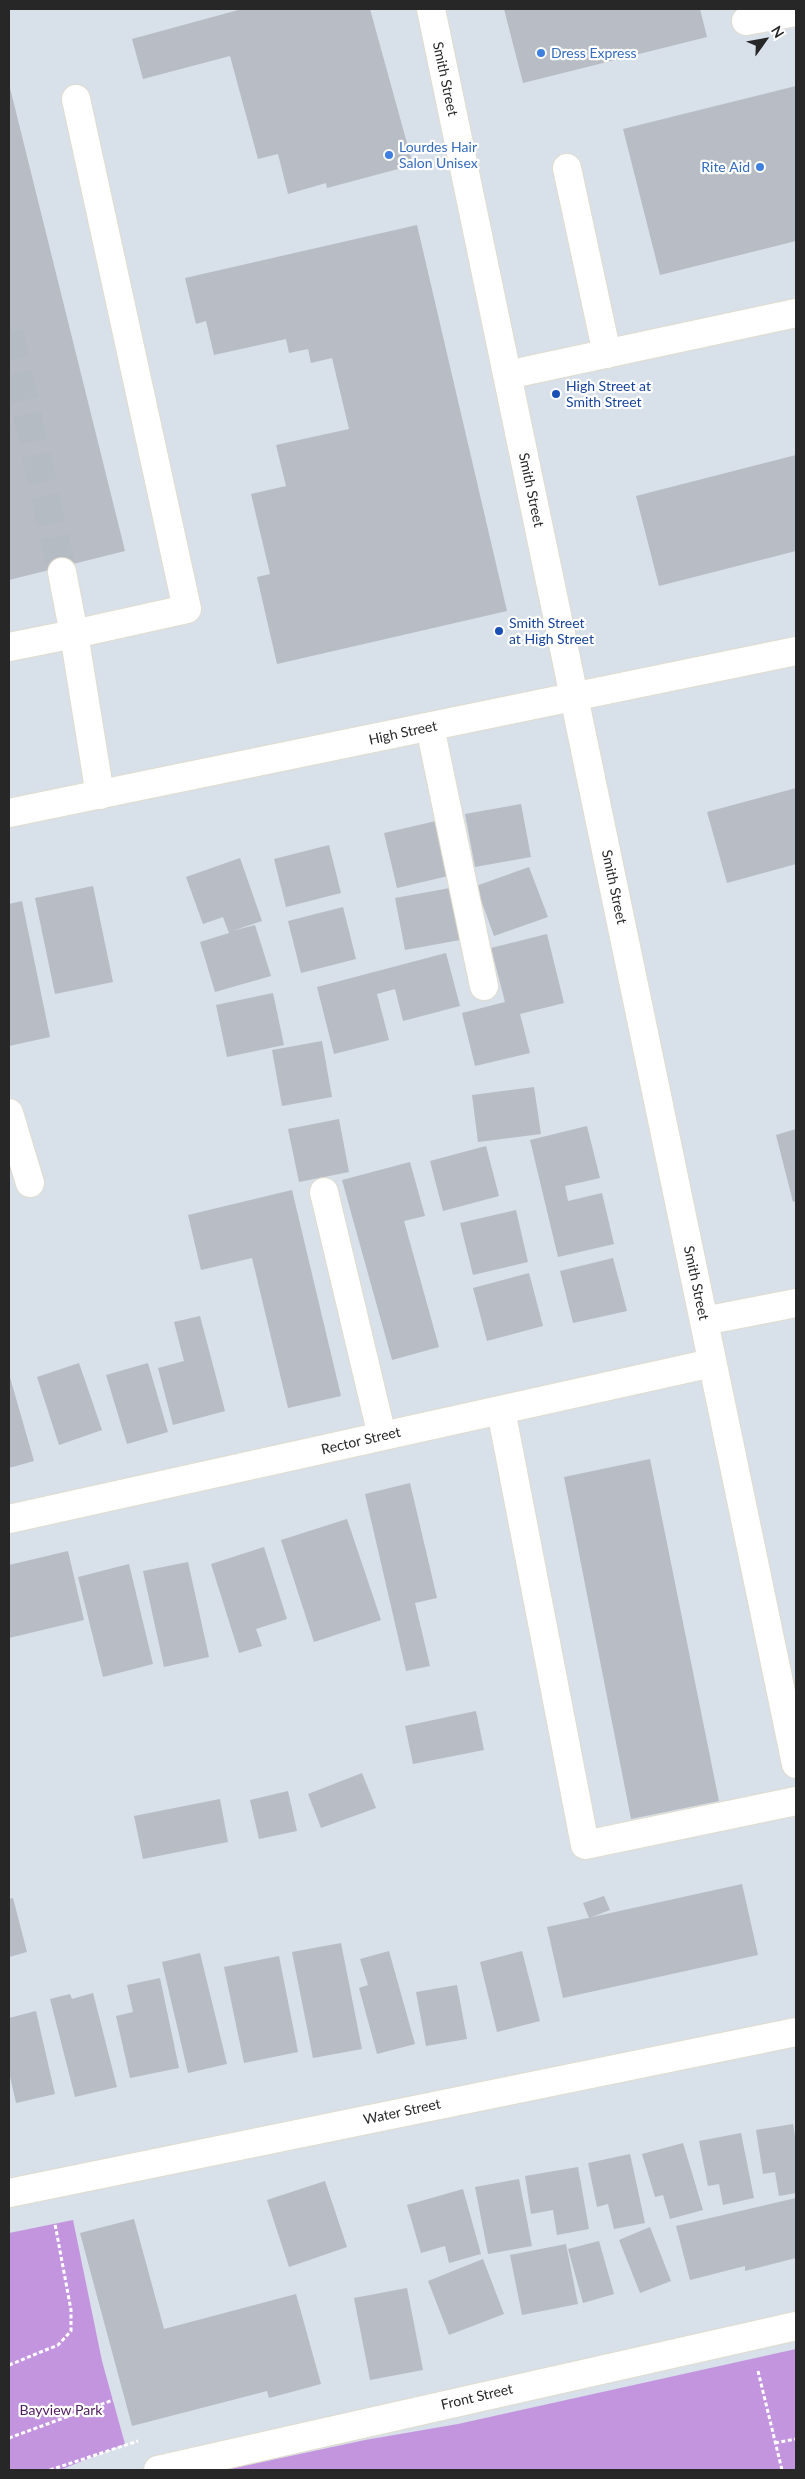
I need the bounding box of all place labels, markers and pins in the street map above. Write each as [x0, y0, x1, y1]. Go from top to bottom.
place label: Dress Express [551, 45, 637, 61]
marker: Dress Express [535, 47, 547, 59]
place label: Lourdes Hair Salon Unisex [399, 139, 478, 172]
marker: Lourdes Hair Salon Unisex [383, 149, 395, 161]
place label: Rite Aid [701, 159, 750, 175]
marker: Rite Aid [754, 161, 766, 173]
place label: High Street at Smith Street [566, 378, 651, 411]
marker: High Street at Smith Street [550, 388, 562, 400]
place label: Smith Street at High Street [509, 615, 594, 648]
marker: Smith Street at High Street [493, 625, 505, 637]

